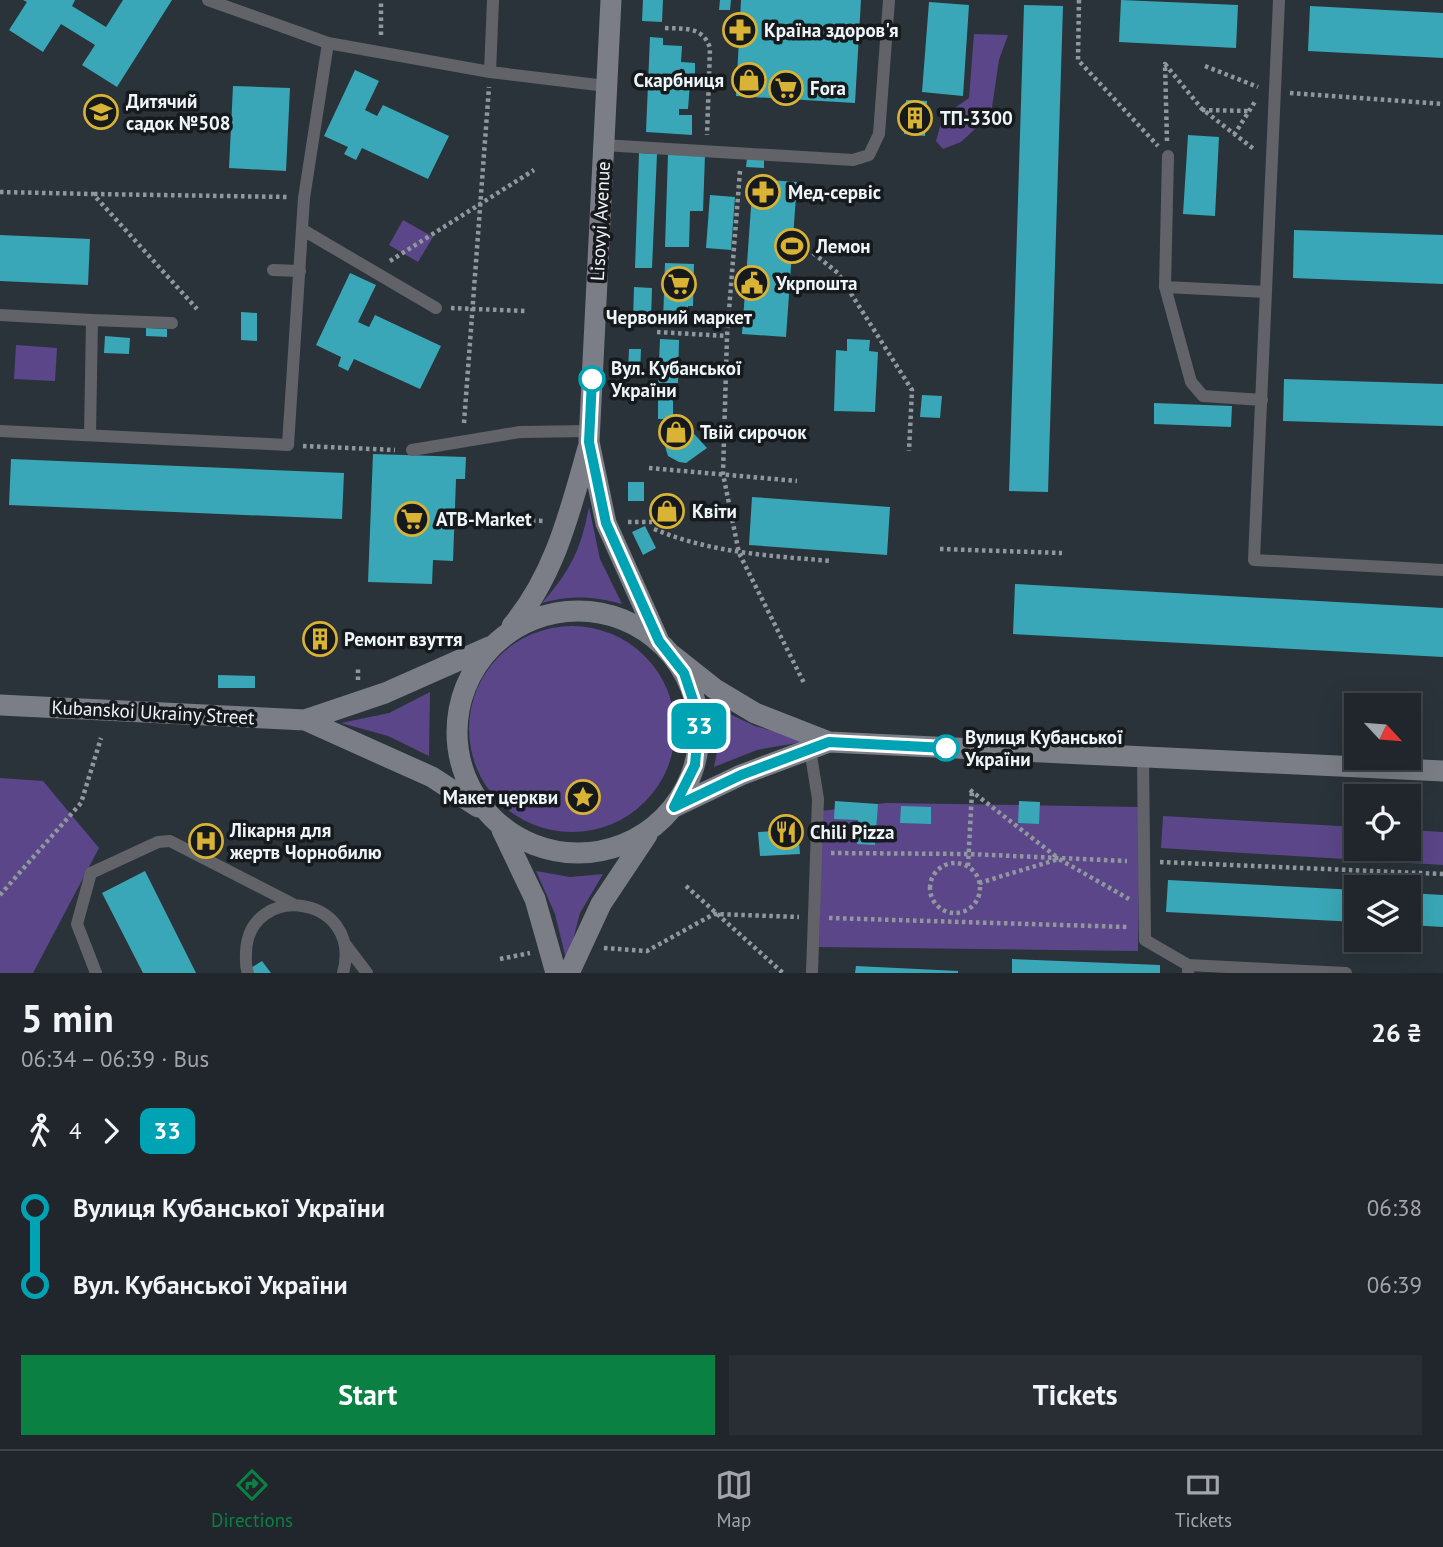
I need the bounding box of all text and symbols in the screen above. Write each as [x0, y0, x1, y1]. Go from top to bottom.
pharmacy icon: Країна здоров'я [721, 11, 759, 49]
place label: Країна здоров'я [764, 18, 899, 42]
shop icon: Скарбниця [730, 61, 768, 99]
place label: Скарбниця [633, 68, 724, 92]
supermarket icon: Fora [767, 69, 805, 107]
place label: Fora [810, 76, 846, 100]
place label: Дитячий садок №508 [126, 89, 231, 135]
school or university icon: Дитячий садок №508 [82, 93, 120, 131]
building icon: ТП-3300 [896, 99, 934, 137]
place label: ТП-3300 [940, 106, 1013, 130]
street label: Lisovyi Avenue [585, 160, 615, 282]
pharmacy icon: Мед-сервіс [744, 173, 782, 211]
place label: Мед-сервіс [788, 180, 881, 204]
sports icon: Лемон [773, 227, 811, 265]
place label: Лемон [815, 234, 871, 258]
public building icon: Укрпошта [733, 264, 771, 302]
supermarket icon: Червоний маркет [660, 265, 698, 303]
place label: Укрпошта [775, 271, 858, 295]
place label: Червоний маркет [606, 305, 752, 329]
place label: Вул. Кубанської України [610, 356, 742, 402]
marker: Вул. Кубанської України [579, 366, 605, 392]
shop icon: Твій сирочок [657, 413, 695, 451]
place label: Твій сирочок [700, 420, 807, 444]
shop icon: Квіти [648, 492, 686, 530]
place label: Квіти [692, 499, 737, 523]
supermarket icon: ATB-Market [393, 500, 431, 538]
place label: ATB-Market [436, 507, 532, 531]
building icon: Ремонт взуття [301, 620, 339, 658]
place label: Ремонт взуття [344, 627, 462, 651]
north arrow [1344, 693, 1421, 770]
map controls [1344, 693, 1421, 952]
street label: Kubanskoi Ukrainy Street [51, 695, 256, 729]
line badge: 33 [668, 703, 730, 749]
text: 33 [685, 710, 713, 741]
place label: Вулиця Кубанської України [964, 725, 1123, 771]
marker: Вулиця Кубанської України [933, 735, 959, 761]
place icon: Макет церкви [564, 778, 602, 816]
button: locate [1344, 784, 1421, 861]
place label: Макет церкви [443, 785, 558, 809]
restaurant icon: Chili Pizza [767, 813, 805, 851]
place label: Лікарня для жертв Чорнобилю [229, 818, 382, 864]
place label: Chili Pizza [810, 820, 894, 844]
hospital icon: Лікарня для жертв Чорнобилю [187, 822, 225, 860]
button: layers [1344, 875, 1421, 952]
text: 5 min [21, 993, 114, 1042]
text: 26 ₴ [1371, 1016, 1422, 1049]
text: 06:34 – 06:39 · Bus [21, 1044, 209, 1073]
icon: walk [21, 1112, 59, 1150]
icon: forward [92, 1112, 130, 1150]
text: 33 [154, 1115, 181, 1146]
text: 4 [69, 1116, 82, 1145]
text: Вулиця Кубанської України [73, 1191, 385, 1224]
text: 06:38 [1367, 1193, 1422, 1222]
text: Вул. Кубанської України [73, 1268, 348, 1301]
text: 06:39 [1367, 1270, 1422, 1299]
button: Start [21, 1355, 715, 1435]
button: Tickets [729, 1355, 1422, 1435]
tab: Directions [211, 1466, 293, 1532]
tab: Map [715, 1466, 753, 1532]
tab: Tickets [1175, 1466, 1232, 1532]

